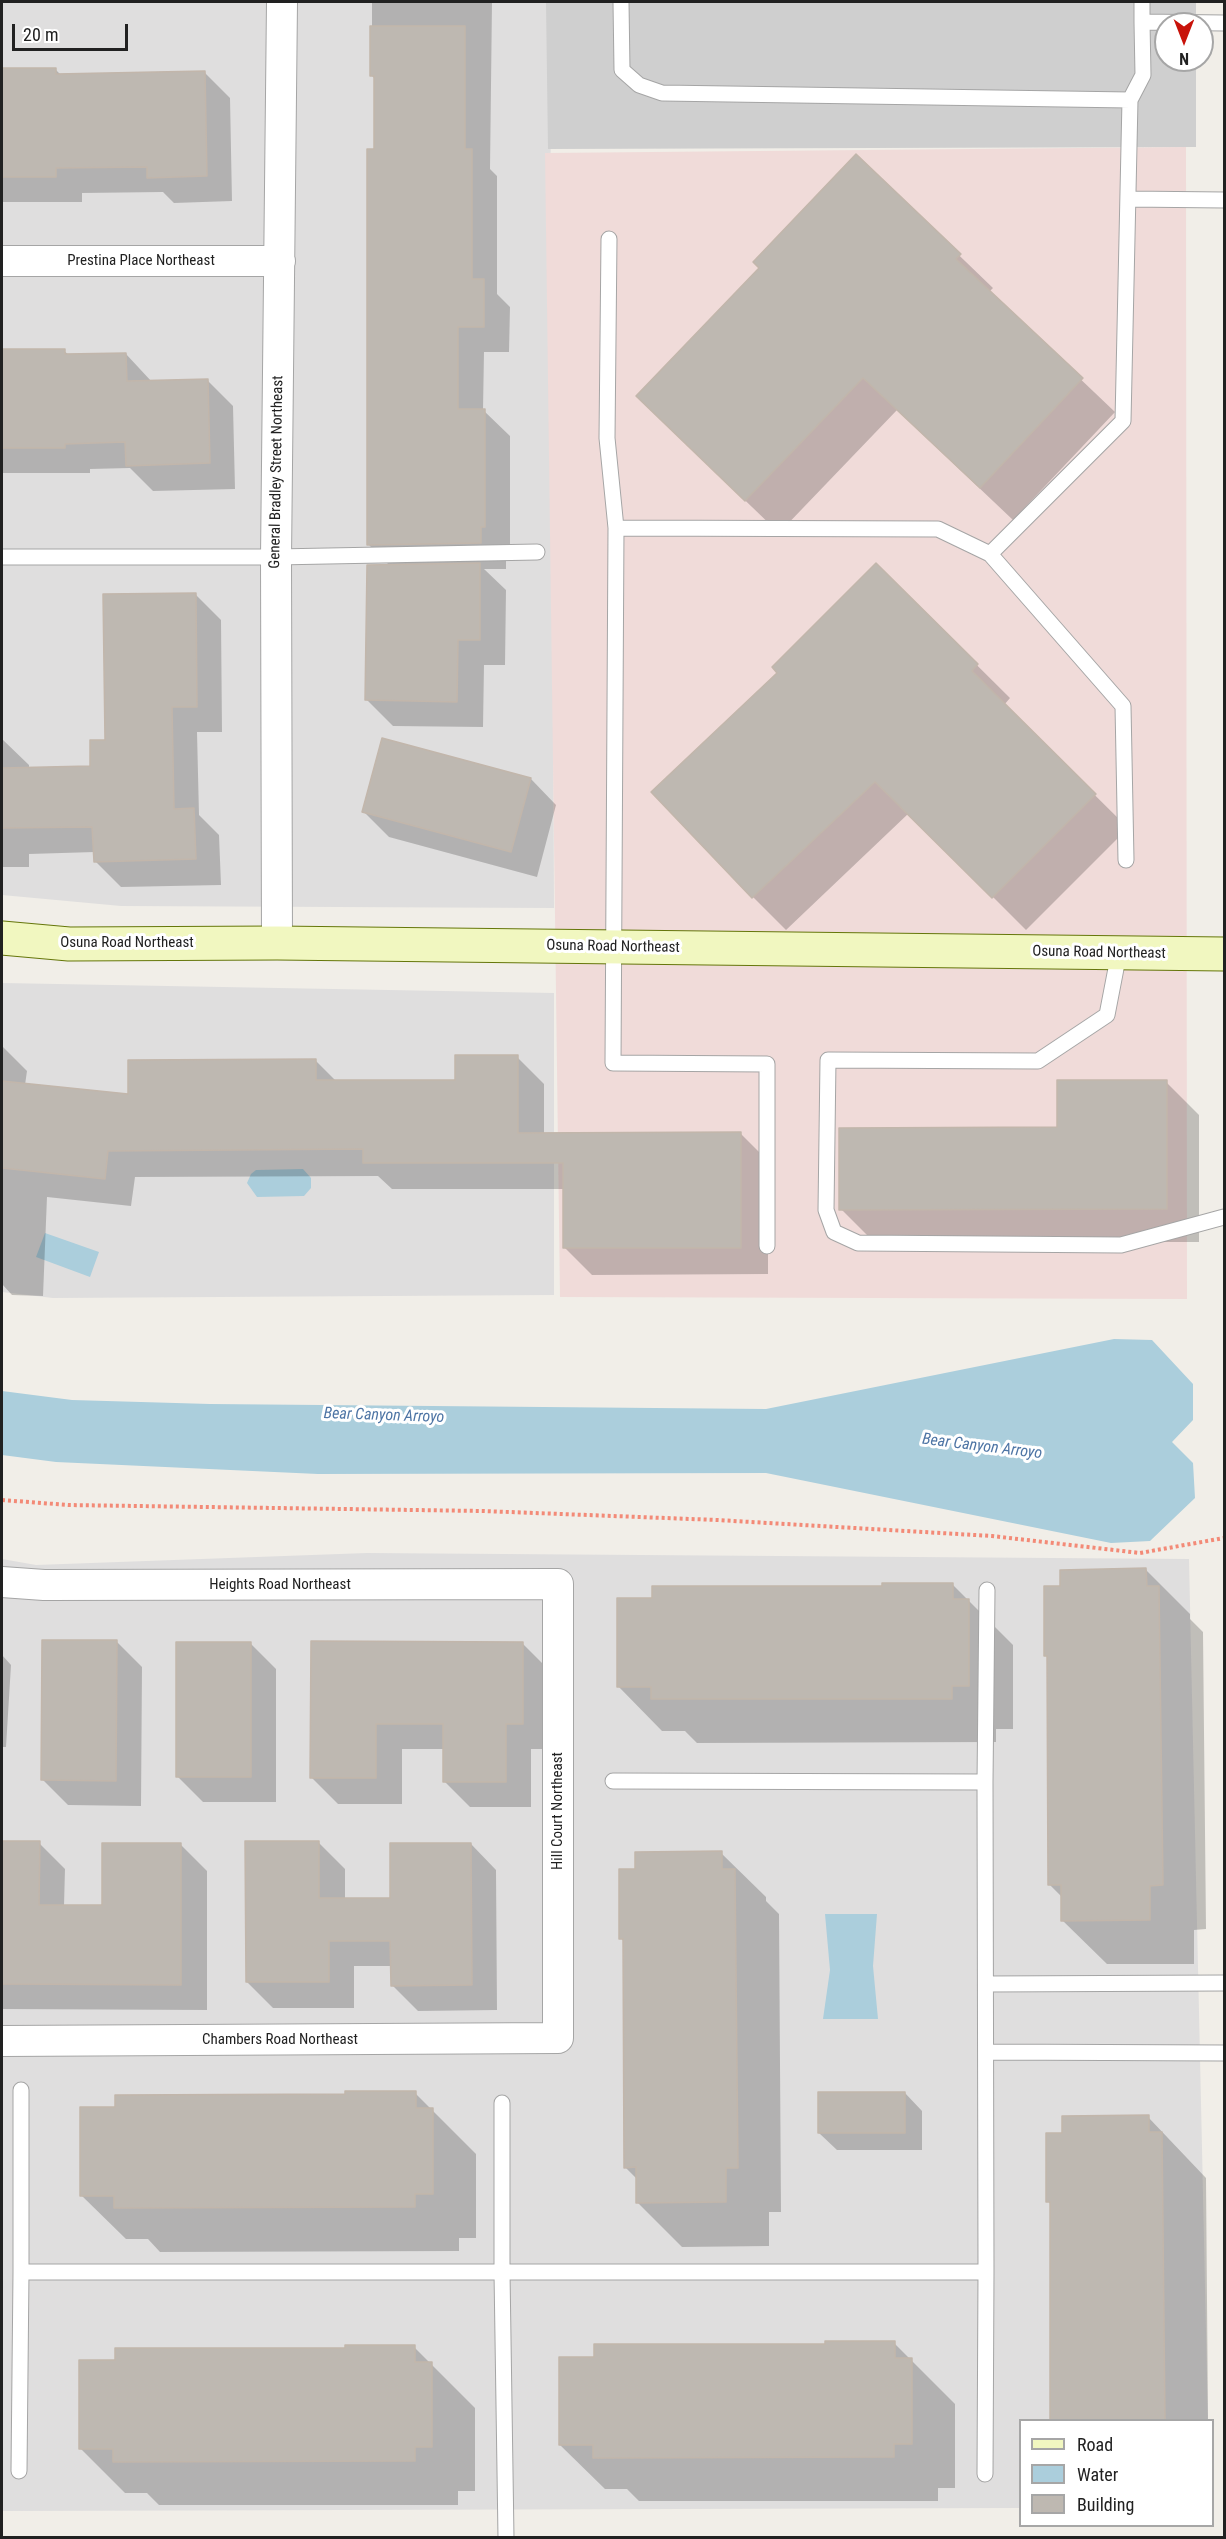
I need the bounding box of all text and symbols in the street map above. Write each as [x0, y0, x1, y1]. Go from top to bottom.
scale bar [15, 12, 130, 50]
north arrow [1154, 12, 1214, 72]
text: 20 m [23, 24, 58, 45]
text: N [1179, 49, 1189, 68]
street label: Prestina Place Northeast [67, 252, 215, 270]
street label: General Bradley Street Northeast [266, 375, 288, 569]
street label: Osuna Road Northeast [60, 934, 194, 952]
street label: Osuna Road Northeast [546, 937, 680, 957]
street label: Osuna Road Northeast [1032, 943, 1166, 963]
water label: Bear Canyon Arroyo [323, 1404, 445, 1428]
water label: Bear Canyon Arroyo [921, 1430, 1043, 1464]
street label: Heights Road Northeast [209, 1576, 351, 1594]
street label: Hill Court Northeast [549, 1752, 567, 1870]
street label: Chambers Road Northeast [202, 2031, 358, 2049]
legend [1019, 2419, 1214, 2527]
text: Road [1077, 2434, 1113, 2455]
text: Water [1077, 2464, 1118, 2485]
text: Building [1077, 2494, 1134, 2515]

